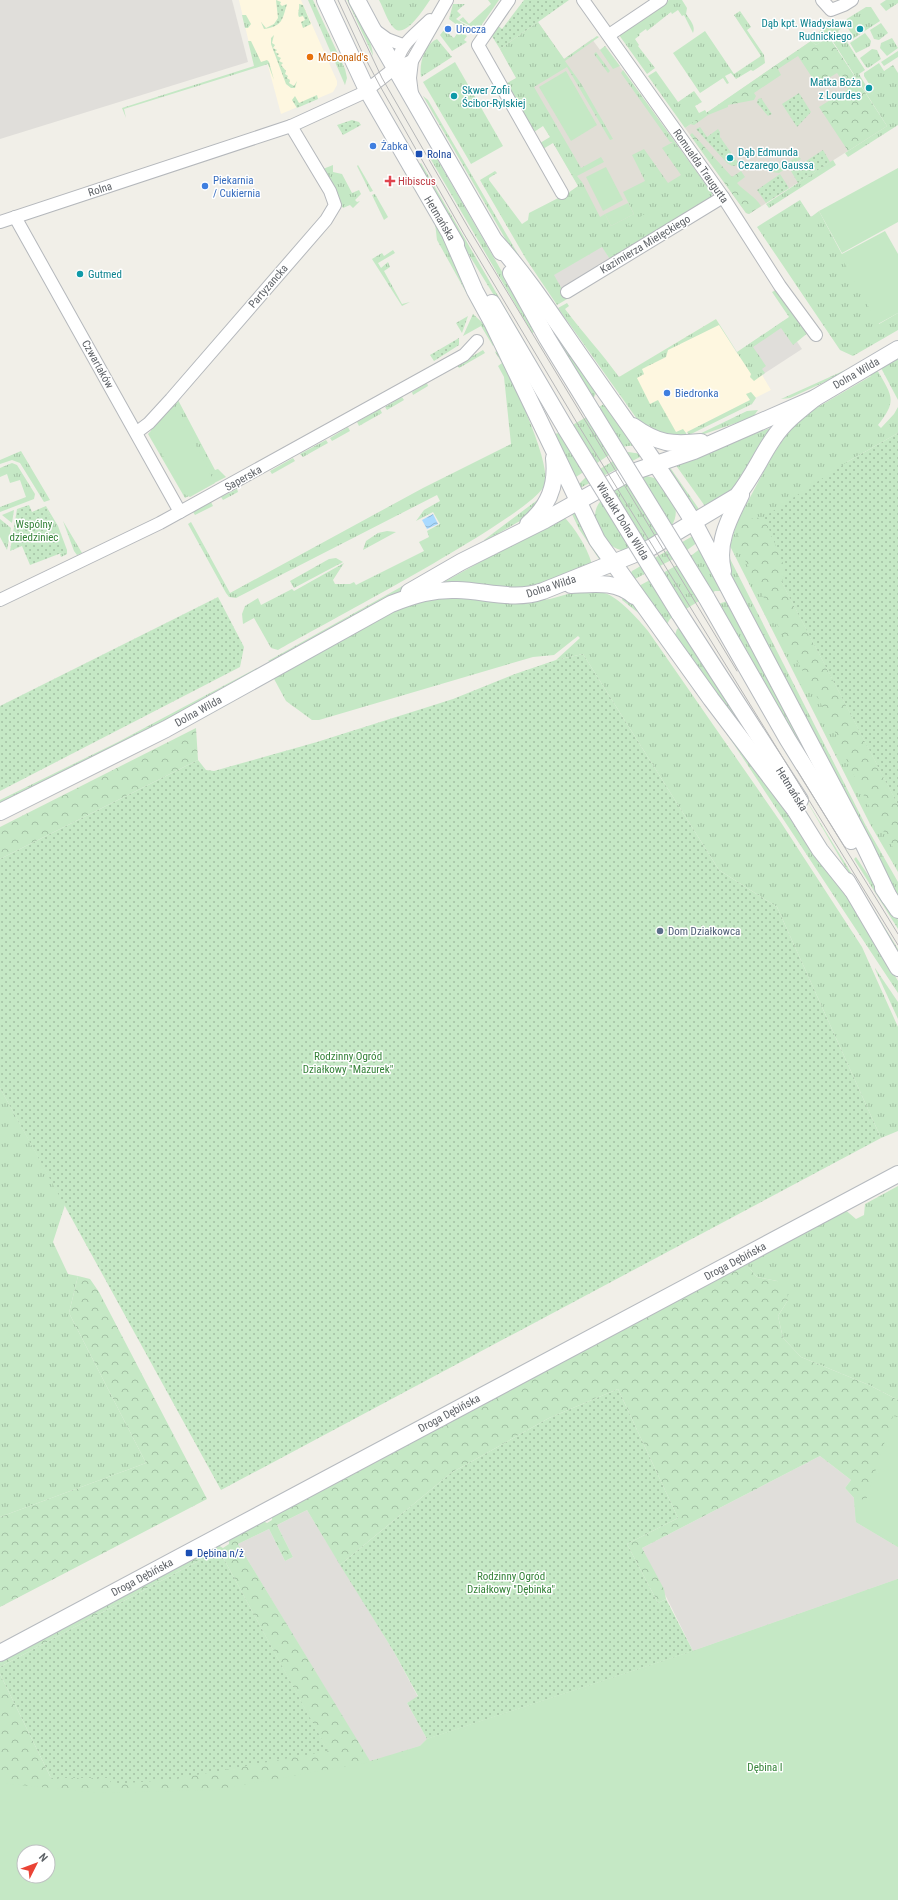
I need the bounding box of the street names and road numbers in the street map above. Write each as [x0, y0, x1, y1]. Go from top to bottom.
street label: Romualda Traugutta [670, 127, 731, 206]
street label: Rolna [87, 180, 114, 199]
street label: Hetmańska [421, 194, 458, 243]
street label: Kazimierza Mielęckiego [598, 212, 693, 277]
street label: Partyzancka [246, 262, 291, 311]
street label: Czwartaków [79, 338, 116, 391]
street label: Dolna Wilda [831, 355, 882, 392]
street label: Saperska [223, 463, 264, 494]
street label: Wiadukt Dolna Wilda [593, 480, 652, 563]
street label: Dolna Wilda [525, 572, 578, 601]
street label: Dolna Wilda [173, 693, 224, 730]
street label: Hetmańska [773, 765, 810, 814]
street label: Droga Dębińska [702, 1240, 768, 1283]
street label: Droga Dębińska [416, 1392, 482, 1435]
street label: Droga Dębińska [109, 1556, 175, 1599]

